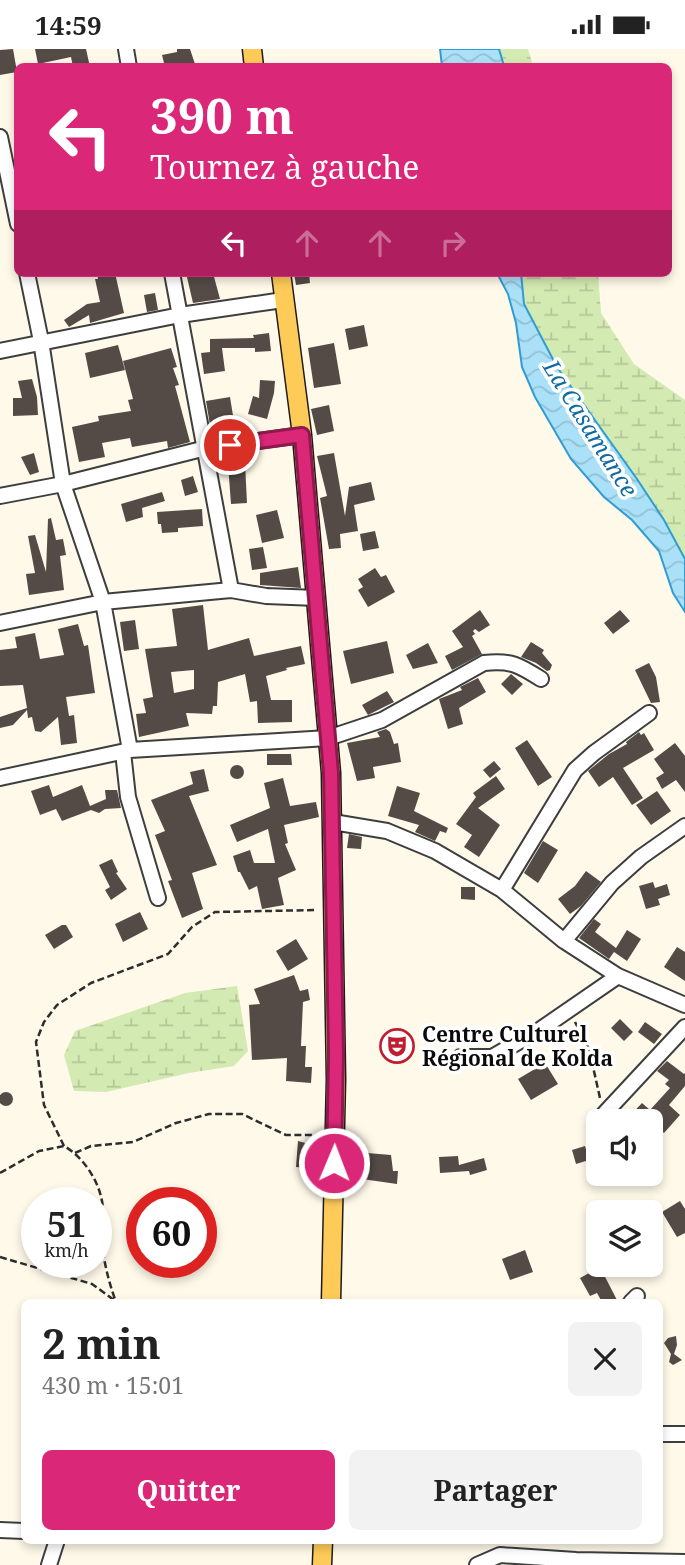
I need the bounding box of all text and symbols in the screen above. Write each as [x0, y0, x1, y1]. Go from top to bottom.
text: 14:59 [35, 7, 102, 43]
text: 390 m [150, 82, 294, 148]
icon: left [35, 91, 126, 182]
text: Tournez à gauche [150, 145, 419, 188]
icon: left [215, 224, 253, 262]
icon: ahead [288, 224, 326, 262]
icon: ahead [361, 224, 399, 262]
icon: right [434, 224, 472, 262]
water label: La Casamance [536, 353, 646, 502]
pin [200, 415, 260, 475]
icon: arrive [211, 426, 249, 464]
place label: Centre Culturel Régional de Kolda [422, 1020, 613, 1072]
theatre icon: Centre Culturel Régional de Kolda [378, 1027, 416, 1065]
map controls [586, 1109, 663, 1277]
button: sound [586, 1109, 663, 1186]
position arrow [297, 1126, 371, 1200]
speed limit sign: 60 [126, 1187, 217, 1278]
text: 51 [47, 1200, 86, 1247]
button: layers [586, 1200, 663, 1277]
text: km/h [44, 1238, 89, 1262]
text: 2 min [42, 1314, 161, 1371]
button: close [568, 1322, 642, 1396]
text: 430 m · 15:01 [42, 1369, 184, 1401]
button: Quitter [42, 1450, 335, 1530]
button: Partager [349, 1450, 642, 1530]

